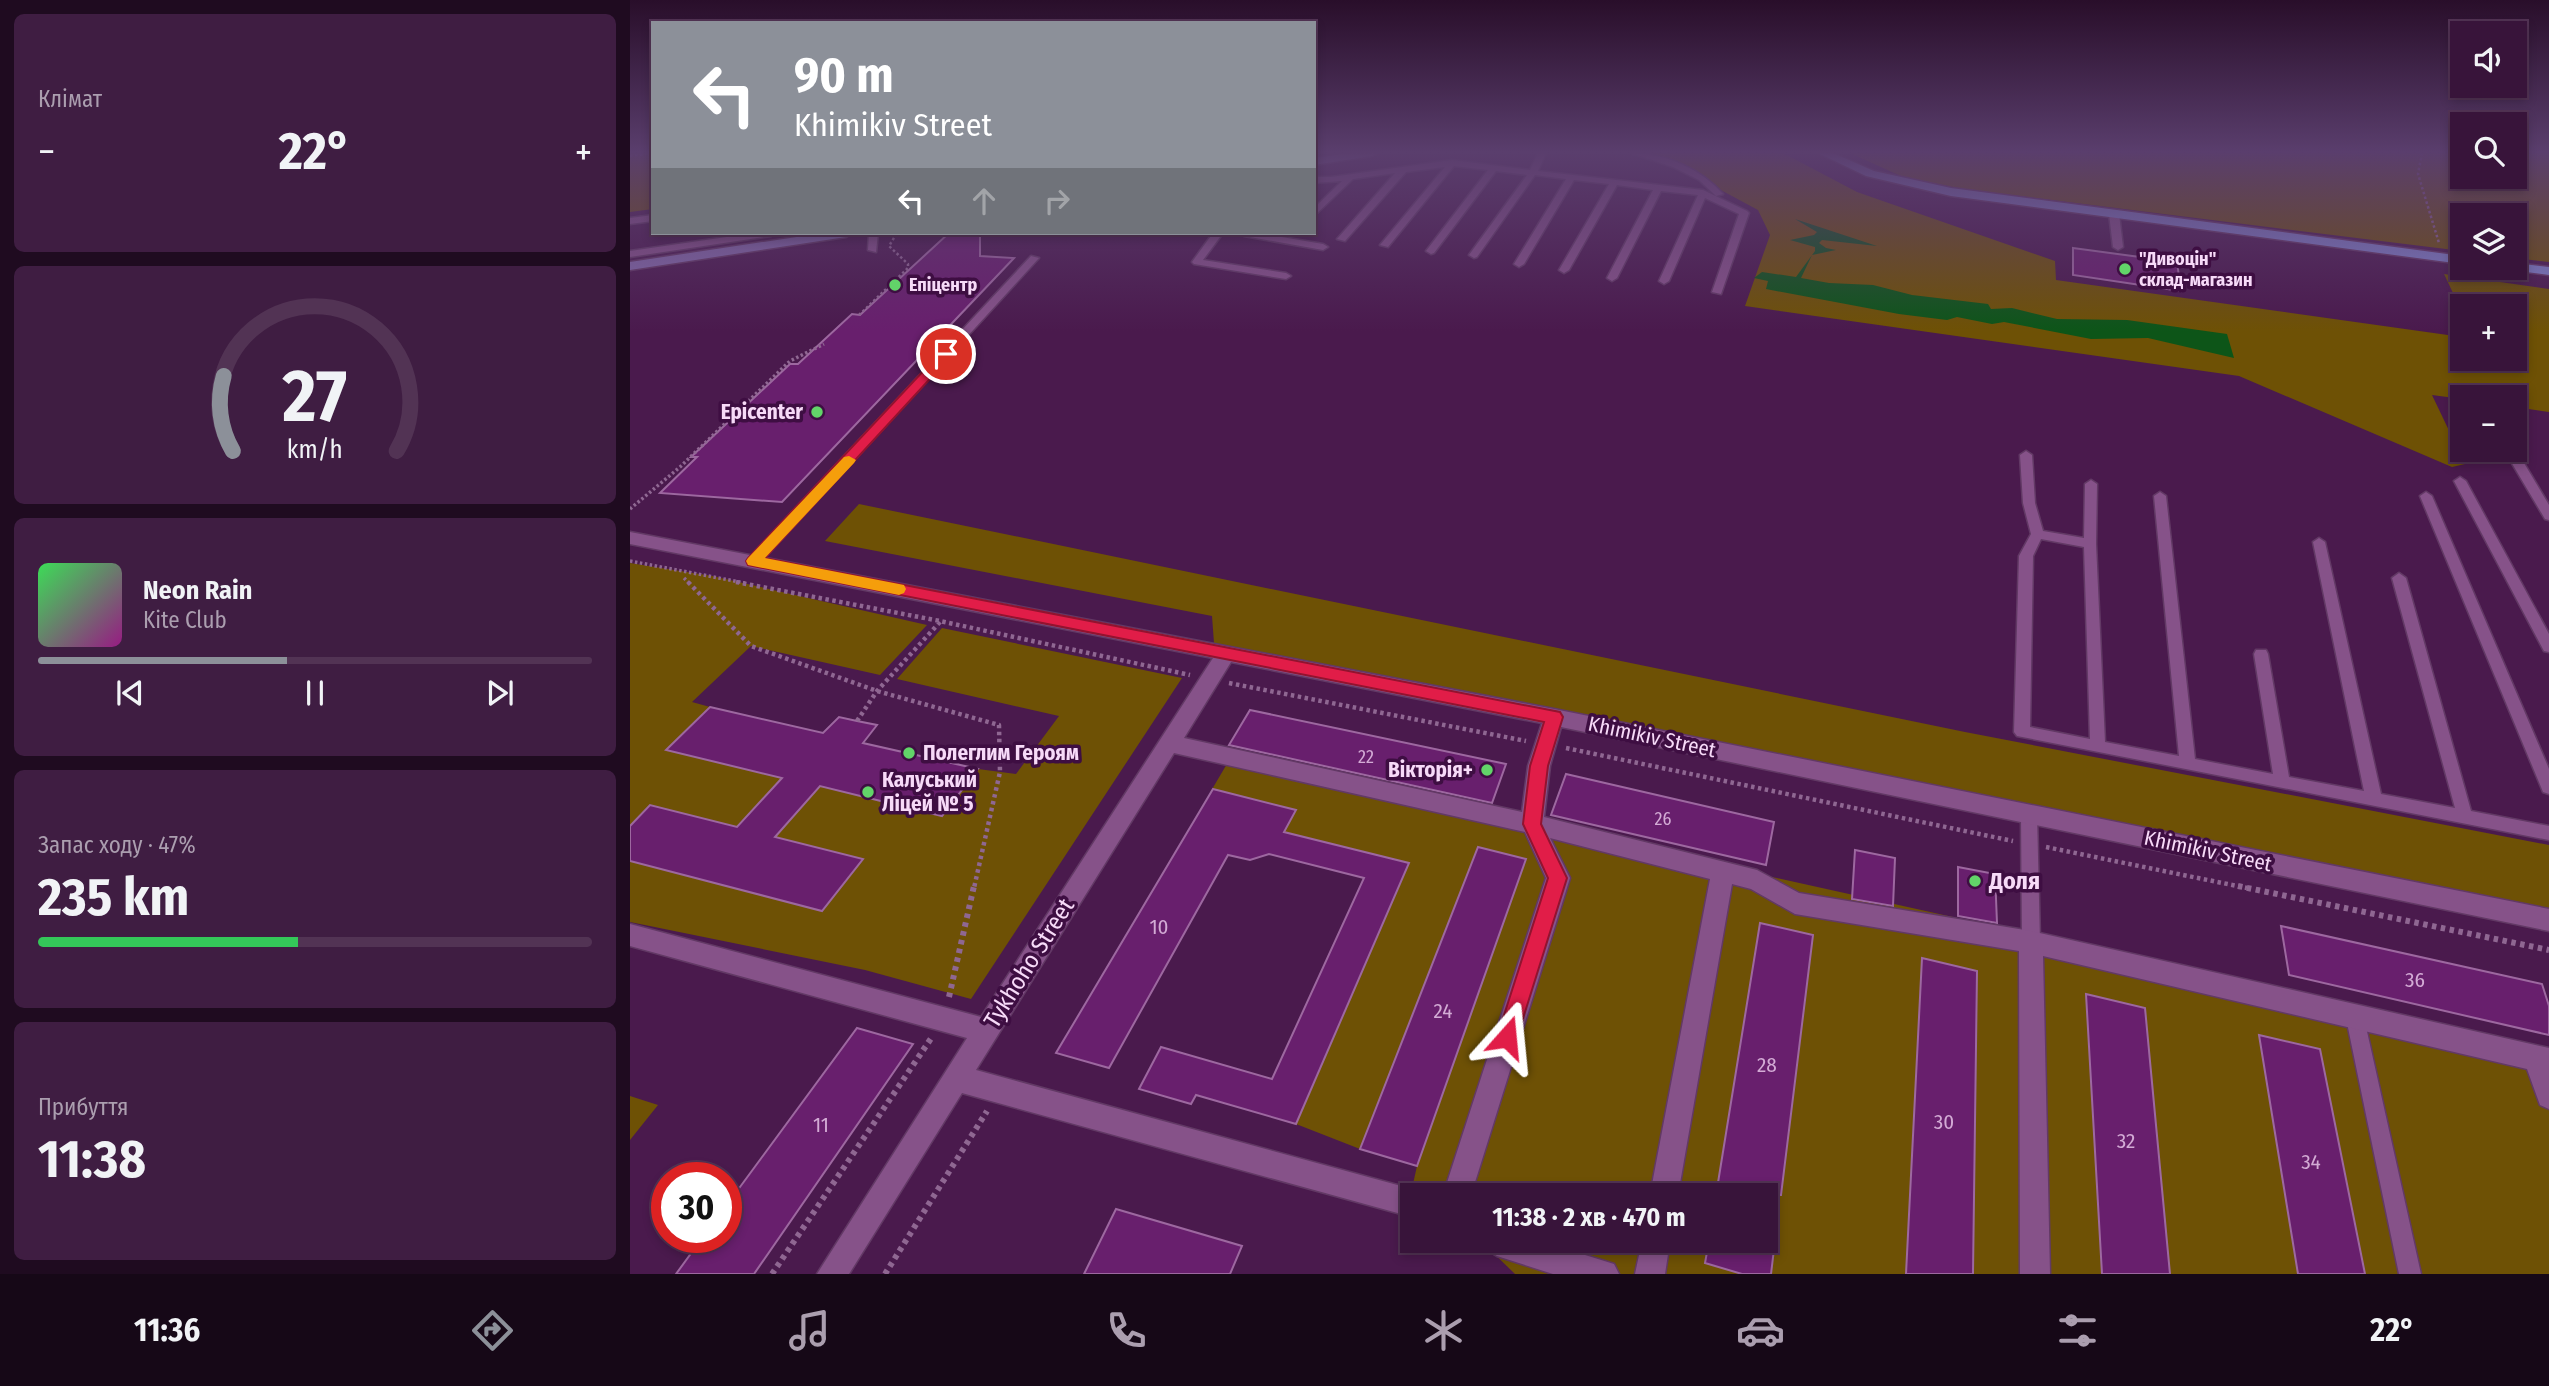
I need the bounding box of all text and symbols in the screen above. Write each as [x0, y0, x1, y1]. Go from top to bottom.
map controls [2450, 21, 2527, 462]
button: sound [2450, 21, 2527, 98]
text: 90 m [794, 46, 894, 105]
icon: left [679, 49, 770, 140]
text: Клімат [38, 85, 102, 113]
text: Khimikiv Street [794, 106, 992, 144]
button: search [2450, 112, 2527, 189]
text: 22° [279, 120, 351, 183]
text: − [38, 129, 55, 175]
text: + [575, 129, 592, 175]
icon: left [892, 182, 930, 220]
icon: ahead [965, 182, 1003, 220]
icon: right [1038, 182, 1076, 220]
button: layers [2450, 203, 2527, 280]
place label: "Дивоцін" склад-магазин [2139, 248, 2253, 291]
marker: "Дивоцін" склад-магазин [2117, 261, 2133, 277]
place label: Епіцентр [909, 274, 977, 296]
marker: Епіцентр [887, 277, 903, 293]
button: + [2450, 294, 2527, 371]
pin [916, 324, 976, 384]
icon: arrive [927, 335, 965, 373]
text: 27 [282, 353, 347, 440]
button: − [2450, 385, 2527, 462]
place label: Epicenter [721, 399, 803, 425]
marker: Epicenter [809, 404, 825, 420]
text: km/h [287, 435, 343, 465]
text: Neon Rain [143, 575, 252, 606]
text: Kite Club [143, 606, 227, 634]
icon: previous [111, 674, 149, 712]
icon: pause [296, 674, 334, 712]
icon: next [481, 674, 519, 712]
street label: Khimikiv Street [1586, 711, 1718, 763]
place label: Полеглим Героям [923, 740, 1079, 766]
marker: Полеглим Героям [901, 745, 917, 761]
house number: 22 [1358, 746, 1374, 768]
place label: Вікторія+ [1388, 757, 1473, 783]
marker: Вікторія+ [1479, 762, 1495, 778]
place label: Калуський Ліцей № 5 [882, 767, 977, 817]
marker: Калуський Ліцей № 5 [860, 784, 876, 800]
house number: 26 [1655, 808, 1672, 830]
street label: Khimikiv Street [2142, 825, 2274, 877]
text: Запас ходу · 47% [38, 831, 196, 859]
text: 235 km [38, 866, 189, 929]
place label: Доля [1988, 867, 2040, 895]
marker: Доля [1967, 873, 1983, 889]
street label: Tykhoho Street [978, 893, 1080, 1033]
house number: 10 [1149, 914, 1169, 940]
house number: 36 [2405, 967, 2425, 993]
house number: 24 [1433, 998, 1453, 1024]
position arrow [1470, 1000, 1544, 1074]
house number: 28 [1757, 1052, 1777, 1078]
text: Прибуття [38, 1093, 128, 1121]
house number: 30 [1934, 1109, 1954, 1135]
house number: 11 [813, 1112, 829, 1138]
text: 11:38 [38, 1128, 146, 1191]
house number: 32 [2117, 1128, 2135, 1154]
house number: 34 [2301, 1149, 2321, 1175]
speed limit sign: 30 [651, 1162, 742, 1253]
text: 11:38 · 2 хв · 470 m [1492, 1202, 1686, 1233]
icon: directions [468, 1306, 517, 1355]
icon: music [785, 1306, 834, 1355]
icon: phone [1102, 1306, 1151, 1355]
icon: climate [1419, 1306, 1468, 1355]
icon: car [1736, 1306, 1785, 1355]
icon: filters [2053, 1306, 2102, 1355]
text: 11:36 [134, 1311, 200, 1349]
text: 22° [2370, 1311, 2415, 1349]

